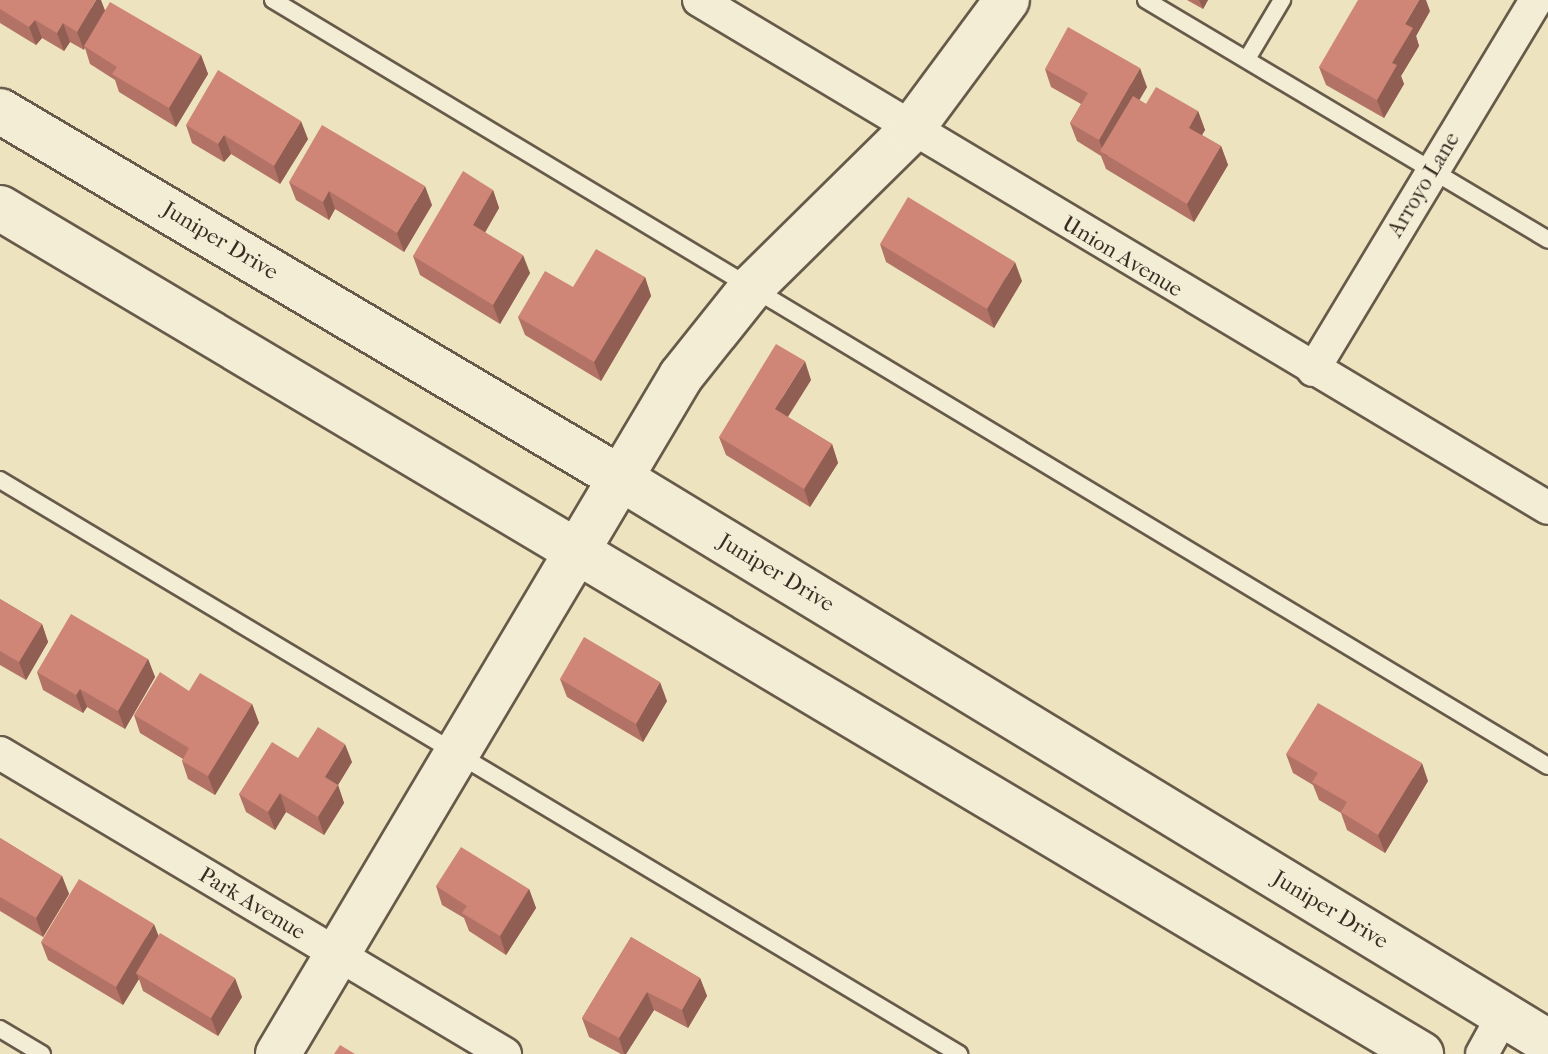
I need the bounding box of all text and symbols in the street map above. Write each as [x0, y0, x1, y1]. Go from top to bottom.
street label: Arroyo Lane [1382, 128, 1466, 242]
street label: Juniper Drive [157, 196, 283, 286]
street label: Union Avenue [1057, 211, 1187, 303]
street label: Juniper Drive [713, 528, 839, 618]
street label: Park Avenue [194, 862, 310, 946]
street label: Juniper Drive [1267, 865, 1393, 955]

